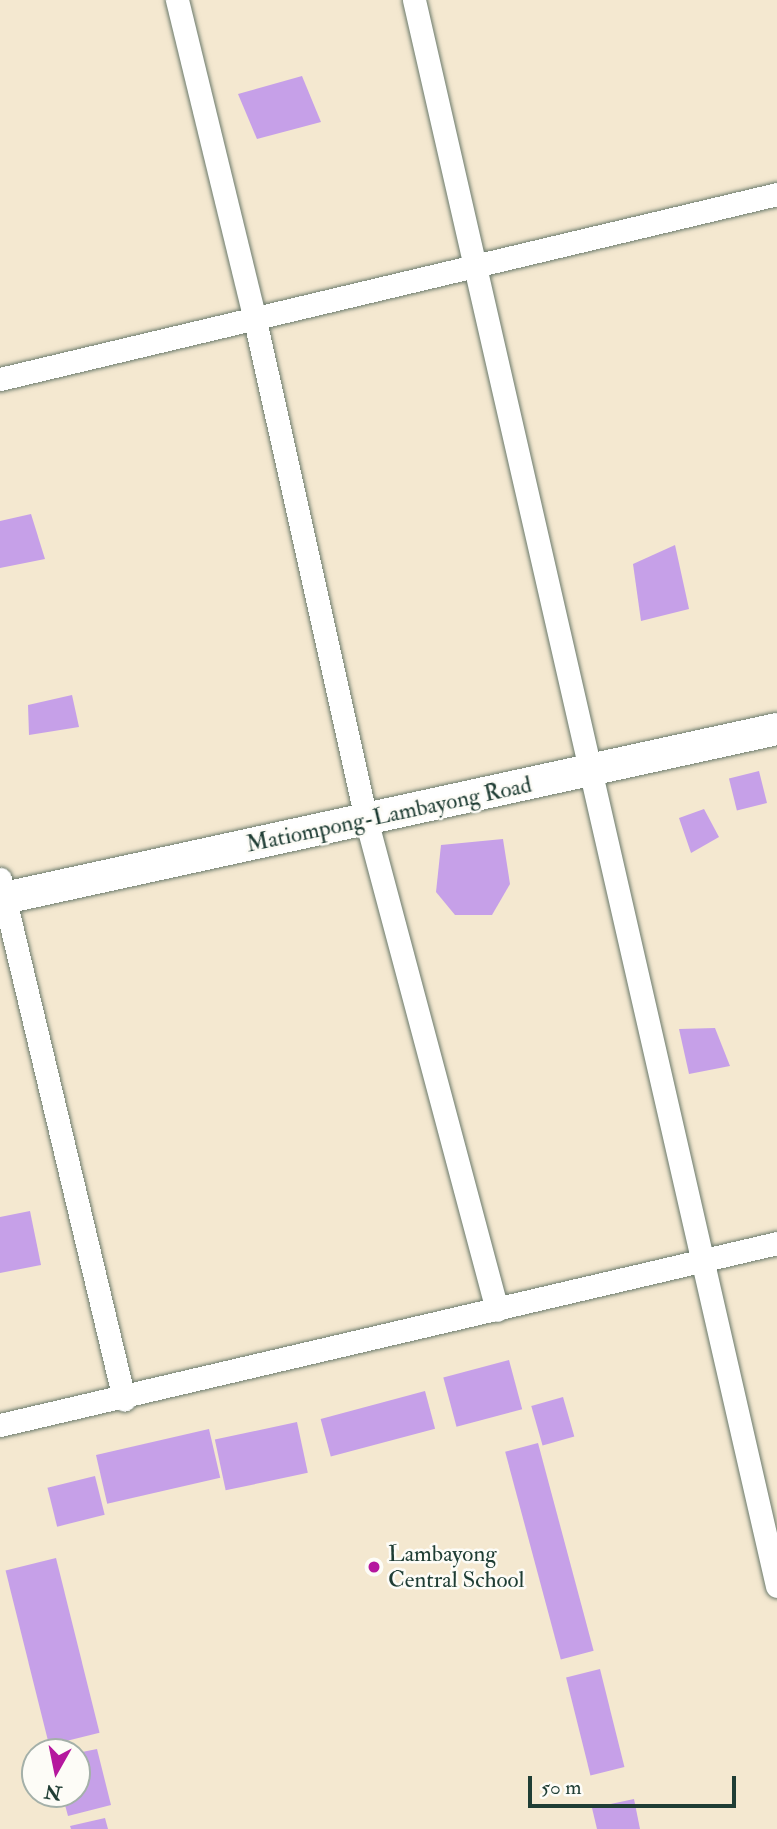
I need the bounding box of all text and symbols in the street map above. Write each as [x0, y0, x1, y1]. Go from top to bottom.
street label: Matiompong-Lambayong Road [244, 771, 534, 859]
place label: Lambayong Central School [388, 1540, 524, 1594]
marker: Lambayong Central School [366, 1559, 382, 1575]
north arrow [21, 1738, 91, 1808]
scale bar [532, 1762, 740, 1806]
text: 50 m [541, 1774, 582, 1801]
text: N [43, 1779, 63, 1805]

